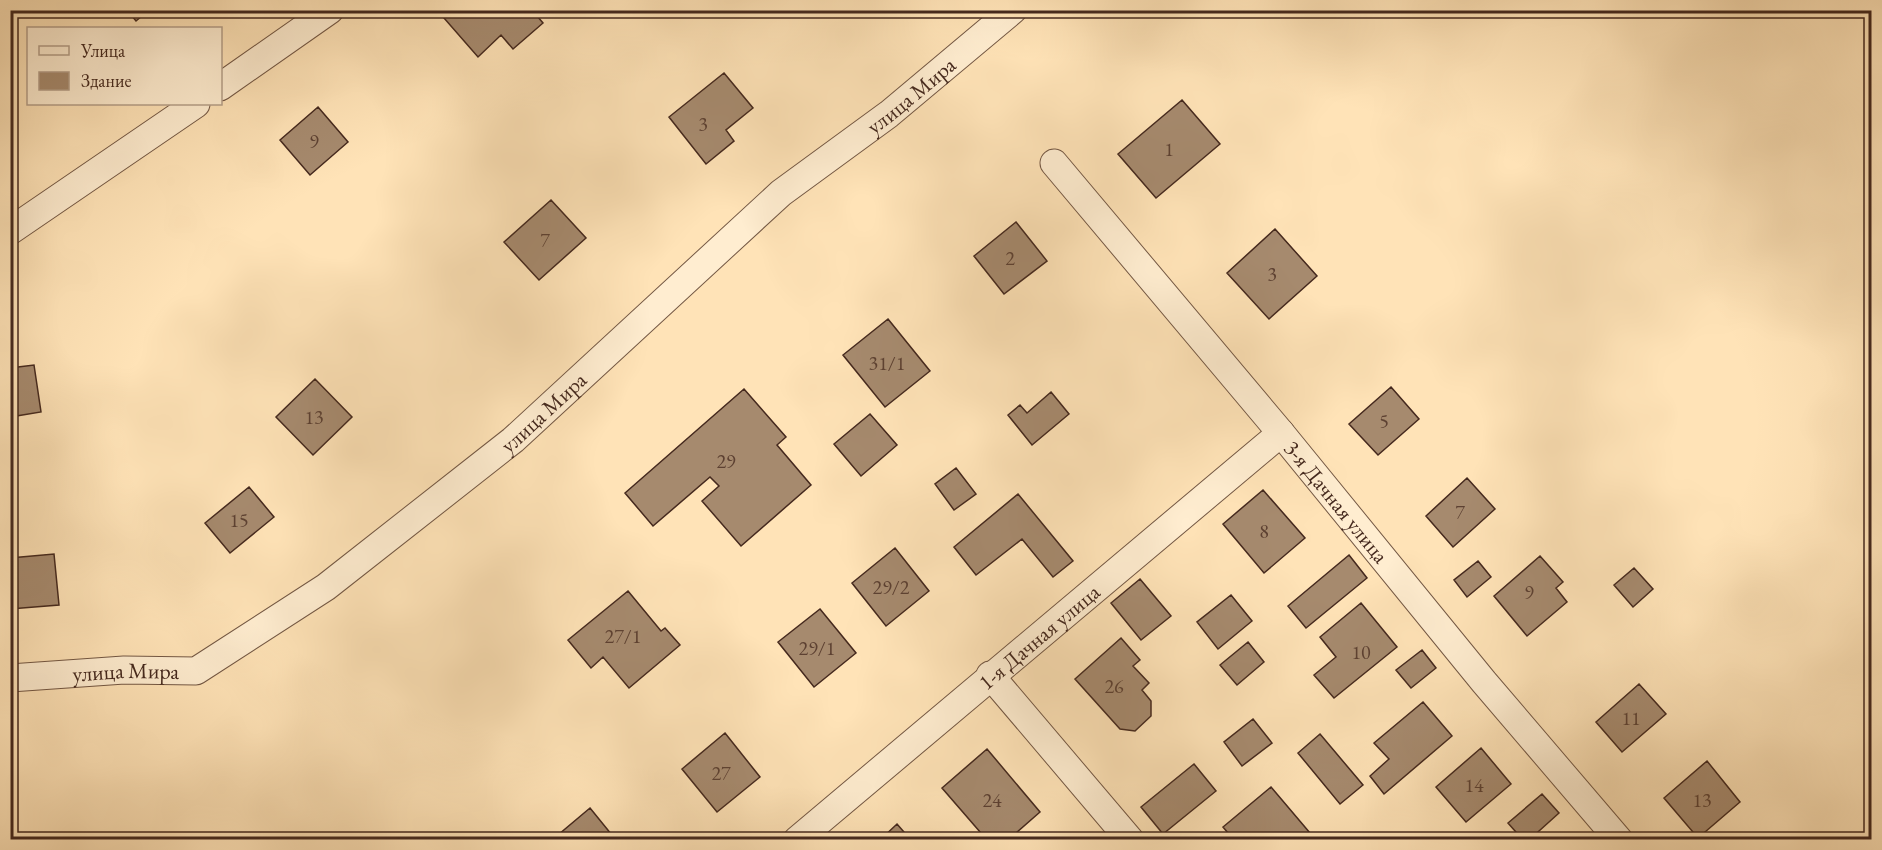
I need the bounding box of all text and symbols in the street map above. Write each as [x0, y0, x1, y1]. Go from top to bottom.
legend [27, 27, 222, 105]
text: Улица [80, 39, 126, 62]
street label: улица Мира [860, 50, 962, 140]
text: Здание [81, 69, 131, 92]
house number: 3 [698, 111, 708, 137]
house number: 9 [309, 128, 319, 154]
house number: 1 [1164, 136, 1174, 162]
house number: 7 [540, 227, 550, 253]
house number: 2 [1005, 245, 1015, 271]
house number: 3 [1267, 261, 1277, 287]
house number: 31/1 [869, 350, 905, 376]
street label: улица Мира [494, 365, 593, 459]
house number: 13 [304, 404, 324, 430]
house number: 5 [1379, 408, 1389, 434]
street label: 3-я Дачная улица [1278, 434, 1396, 569]
house number: 29 [716, 448, 736, 474]
house number: 7 [1455, 499, 1465, 525]
house number: 15 [229, 507, 249, 533]
house number: 8 [1259, 518, 1269, 544]
house number: 29/2 [873, 574, 910, 600]
street label: 1-я Дачная улица [972, 577, 1106, 696]
house number: 9 [1524, 579, 1534, 605]
house number: 27/1 [605, 623, 641, 649]
house number: 29/1 [799, 635, 835, 661]
house number: 10 [1351, 639, 1371, 665]
street label: улица Мира [71, 655, 180, 688]
house number: 26 [1104, 673, 1124, 699]
house number: 11 [1621, 705, 1641, 731]
house number: 27 [711, 760, 731, 786]
house number: 14 [1464, 772, 1484, 798]
house number: 24 [982, 787, 1002, 813]
house number: 13 [1692, 787, 1712, 813]

